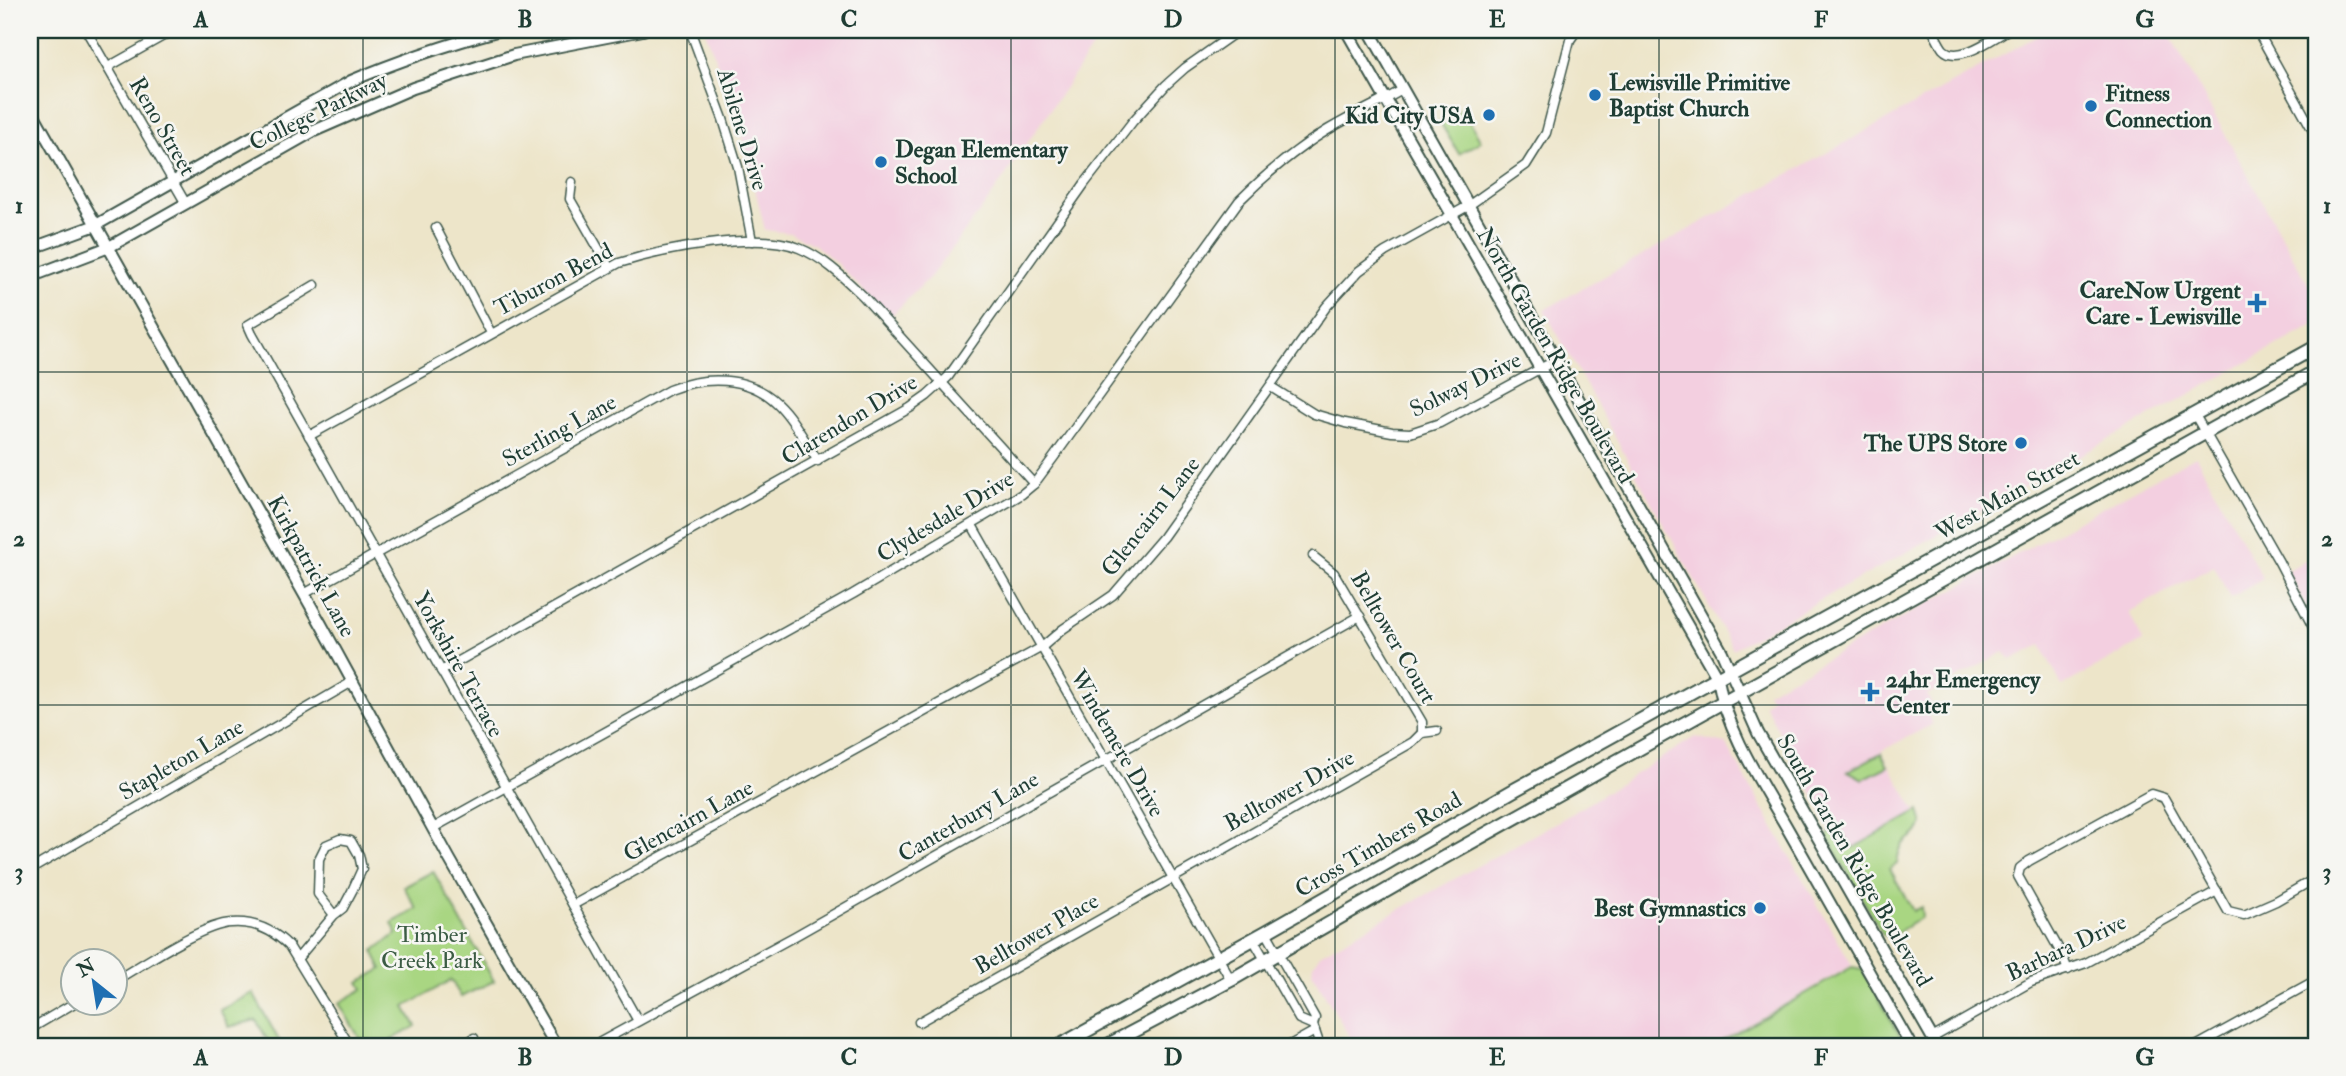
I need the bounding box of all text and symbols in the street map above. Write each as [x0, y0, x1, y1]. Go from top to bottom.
text: A [193, 5, 209, 34]
text: B [517, 5, 533, 34]
text: C [841, 5, 857, 34]
text: D [1164, 5, 1182, 34]
text: E [1489, 5, 1506, 34]
text: F [1814, 5, 1829, 34]
text: G [2135, 5, 2155, 34]
street label: Abilene Drive [710, 64, 775, 194]
street label: College Parkway [244, 65, 393, 157]
place label: Lewisville Primitive Baptist Church [1609, 68, 1791, 124]
street label: Reno Street [123, 72, 202, 181]
place label: Fitness Connection [2105, 79, 2212, 134]
marker: Lewisville Primitive Baptist Church [1587, 87, 1603, 103]
marker: Fitness Connection [2083, 98, 2099, 114]
place label: Kid City USA [1345, 101, 1475, 131]
marker: Kid City USA [1481, 107, 1497, 123]
place label: Degan Elementary School [895, 135, 1068, 190]
marker: Degan Elementary School [873, 154, 889, 170]
text: 1 [15, 191, 23, 220]
text: 1 [2323, 191, 2331, 220]
street label: North Garden Ridge Boulevard [1470, 222, 1641, 488]
street label: Tiburon Bend [489, 236, 617, 323]
place label: CareNow Urgent Care - Lewisville [2079, 276, 2242, 331]
marker: CareNow Urgent Care - Lewisville [2247, 293, 2267, 313]
street label: Solway Drive [1405, 345, 1526, 424]
street label: Clarendon Drive [776, 367, 923, 471]
street label: Sterling Lane [497, 387, 622, 474]
place label: The UPS Store [1863, 429, 2007, 458]
marker: The UPS Store [2013, 435, 2029, 451]
street label: West Main Street [1929, 444, 2085, 548]
street label: Glencairn Lane [1095, 450, 1206, 582]
street label: Clydesdale Drive [871, 464, 1019, 569]
street label: Kirkpatrick Lane [260, 490, 363, 643]
text: 2 [13, 524, 25, 553]
text: 2 [2321, 524, 2333, 553]
street label: Belltower Court [1344, 566, 1443, 708]
street label: Yorkshire Terrace [407, 586, 511, 743]
street label: Windemere Drive [1063, 664, 1172, 822]
place label: 24hr Emergency Center [1886, 665, 2041, 720]
marker: 24hr Emergency Center [1860, 682, 1880, 702]
street label: Stapleton Lane [114, 712, 250, 808]
street label: South Garden Ridge Boulevard [1770, 729, 1939, 992]
street label: Belltower Drive [1219, 743, 1360, 838]
street label: Canterbury Lane [893, 764, 1044, 868]
street label: Glencairn Lane [618, 773, 759, 868]
street label: Cross Timbers Road [1290, 785, 1467, 904]
text: 3 [15, 857, 23, 886]
text: 3 [2323, 857, 2331, 886]
street label: Belltower Place [969, 886, 1104, 981]
place label: Best Gymnastics [1594, 894, 1746, 924]
marker: Best Gymnastics [1752, 900, 1768, 916]
street label: Barbara Drive [2001, 907, 2131, 988]
park label: Timber Creek Park [381, 920, 483, 975]
north arrow [60, 946, 130, 1016]
text: N [72, 953, 100, 983]
text: A [193, 1043, 209, 1072]
text: B [517, 1043, 533, 1072]
text: C [841, 1043, 857, 1072]
text: D [1164, 1043, 1182, 1072]
text: E [1489, 1043, 1506, 1072]
text: F [1814, 1043, 1829, 1072]
text: G [2135, 1043, 2155, 1072]

